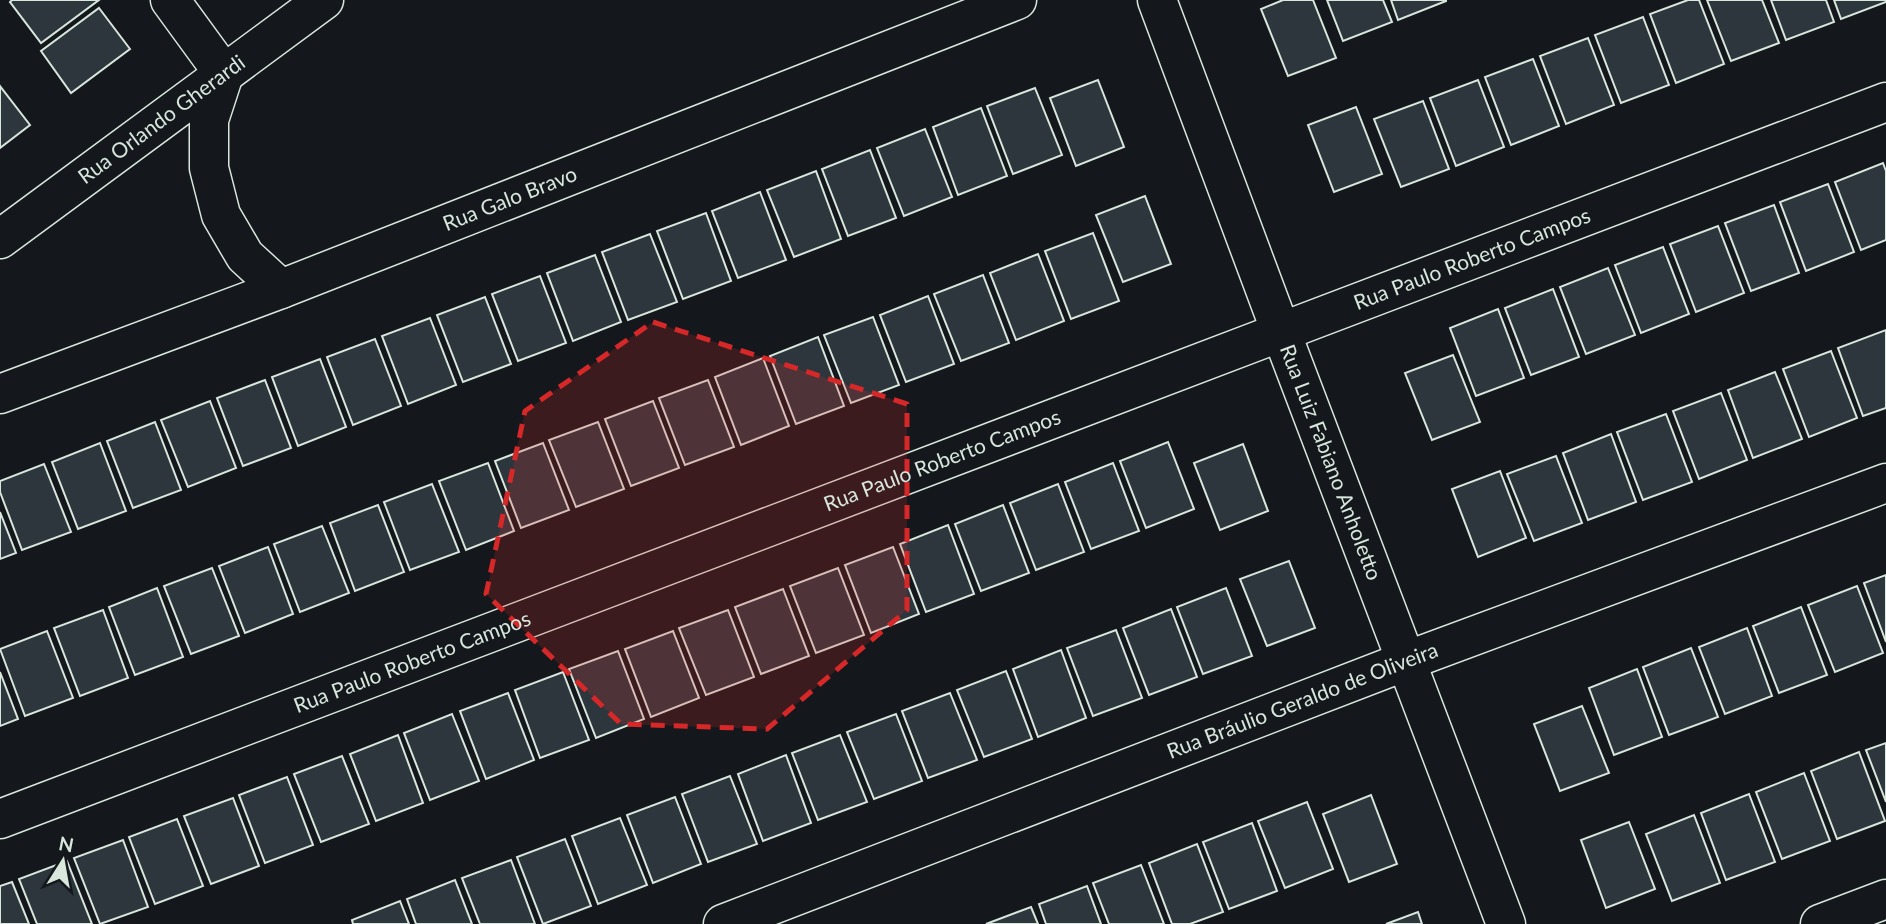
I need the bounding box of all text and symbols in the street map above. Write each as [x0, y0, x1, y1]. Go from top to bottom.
street label: Rua Orlando Gherardi [73, 49, 249, 188]
street label: Rua Galo Bravo [439, 160, 580, 235]
street label: Rua Paulo Roberto Campos [1350, 202, 1594, 314]
street label: Rua Luiz Fabiano Anholetto [1276, 341, 1388, 583]
street label: Rua Paulo Roberto Campos [820, 403, 1064, 516]
street label: Rua Paulo Roberto Campos [290, 605, 534, 717]
street label: Rua Bráulio Geraldo de Oliveira [1163, 636, 1441, 763]
north arrow [28, 826, 98, 896]
text: N [57, 831, 76, 857]

